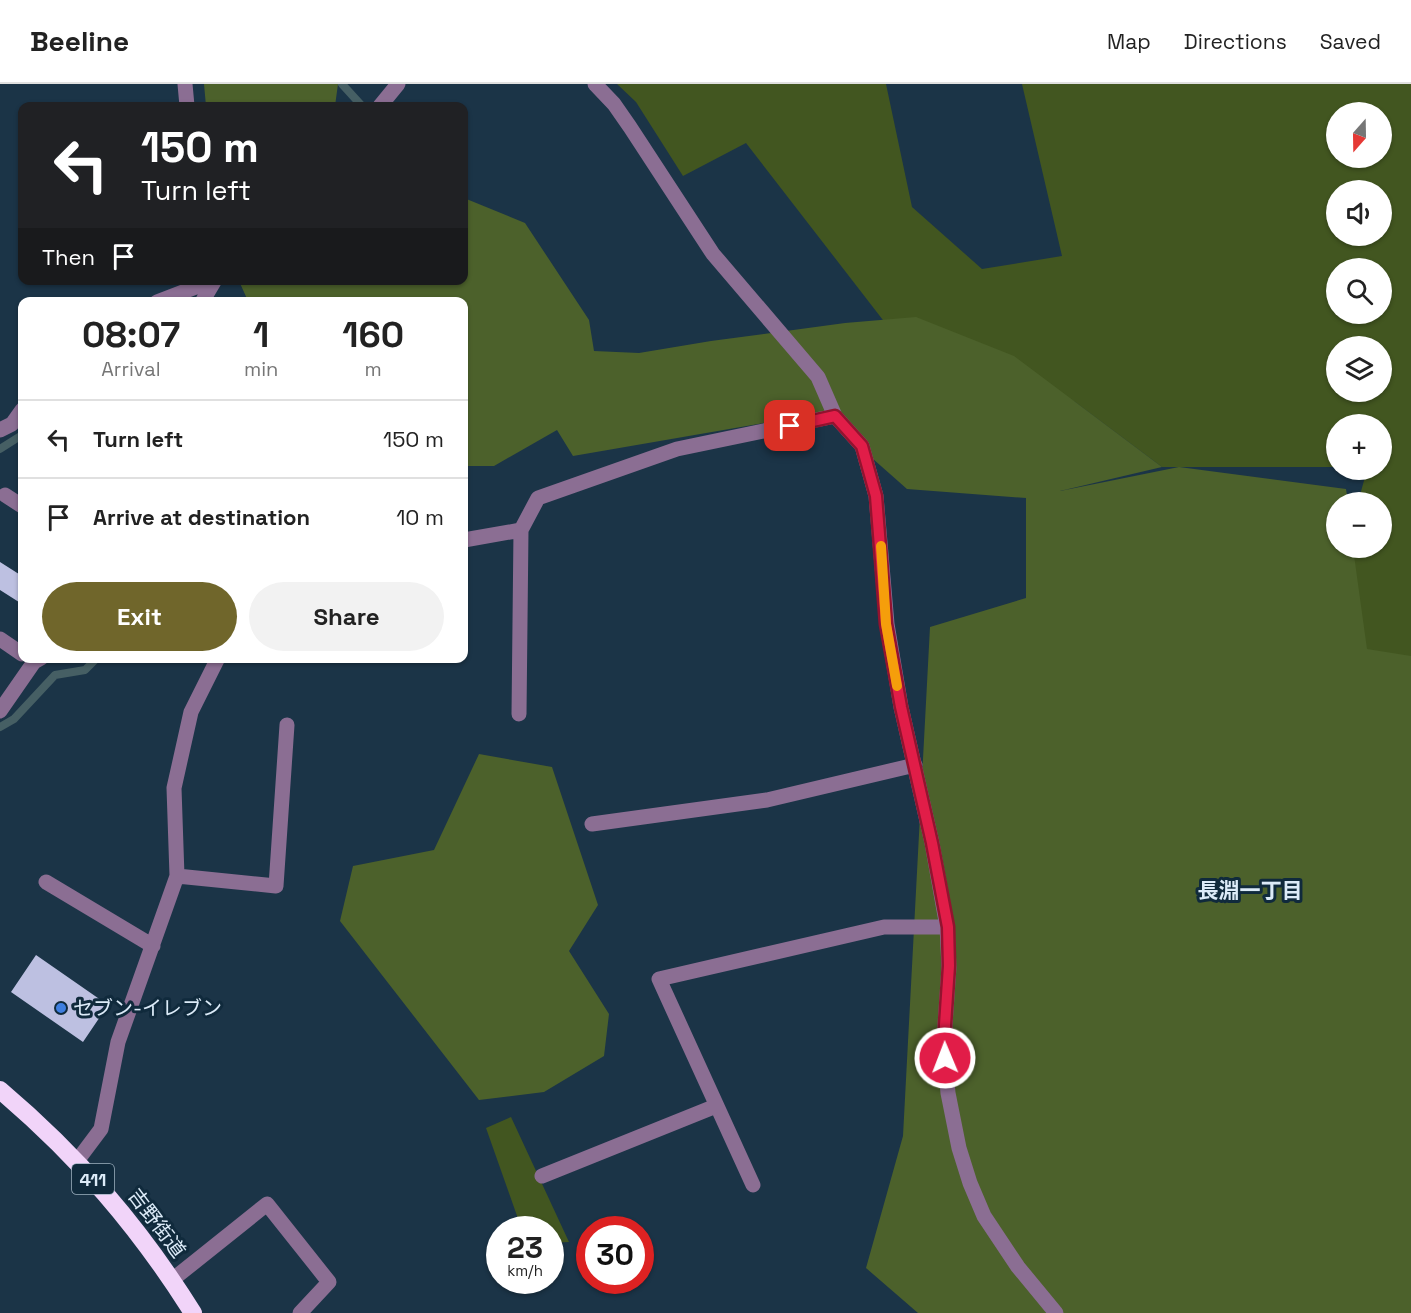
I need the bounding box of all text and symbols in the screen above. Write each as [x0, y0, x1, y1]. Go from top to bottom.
text: Beeline [30, 23, 129, 59]
text: Map [1107, 28, 1151, 55]
text: Directions [1184, 28, 1287, 55]
text: Saved [1320, 28, 1381, 55]
north arrow [1326, 102, 1392, 168]
map controls [1326, 102, 1392, 558]
text: 150 m [141, 121, 259, 174]
icon: left [42, 126, 120, 204]
text: Turn left [141, 173, 251, 208]
button: sound [1326, 180, 1392, 246]
icon: arrive [107, 240, 140, 273]
text: Then [42, 243, 95, 271]
button: search [1326, 258, 1392, 324]
text: 08:07 [82, 312, 180, 358]
text: 1 [253, 312, 269, 358]
text: 160 [342, 312, 404, 358]
button: layers [1326, 336, 1392, 402]
text: Arrival [101, 356, 161, 382]
text: min [244, 356, 278, 382]
text: m [365, 356, 382, 382]
pin [764, 400, 815, 451]
icon: arrive [773, 409, 806, 442]
button: + [1326, 414, 1392, 480]
icon: left [42, 423, 75, 456]
text: Turn left [93, 425, 183, 453]
text: 150 m [383, 425, 444, 453]
button: − [1326, 492, 1392, 558]
icon: arrive [42, 501, 75, 534]
text: Arrive at destination [93, 503, 310, 531]
text: 10 m [396, 503, 444, 531]
button: Exit [42, 582, 237, 651]
button: Share [249, 582, 444, 651]
district label: 長淵一丁目 [1198, 877, 1303, 904]
place label: セブン-イレブン [73, 995, 222, 1021]
marker: セブン-イレブン [54, 1001, 68, 1015]
position arrow [913, 1026, 977, 1090]
road number: 411 [72, 1164, 114, 1194]
street label: 吉野街道 [123, 1183, 191, 1263]
speed limit sign: 30 [576, 1216, 654, 1294]
text: 23 [507, 1228, 543, 1267]
text: km/h [507, 1261, 543, 1280]

